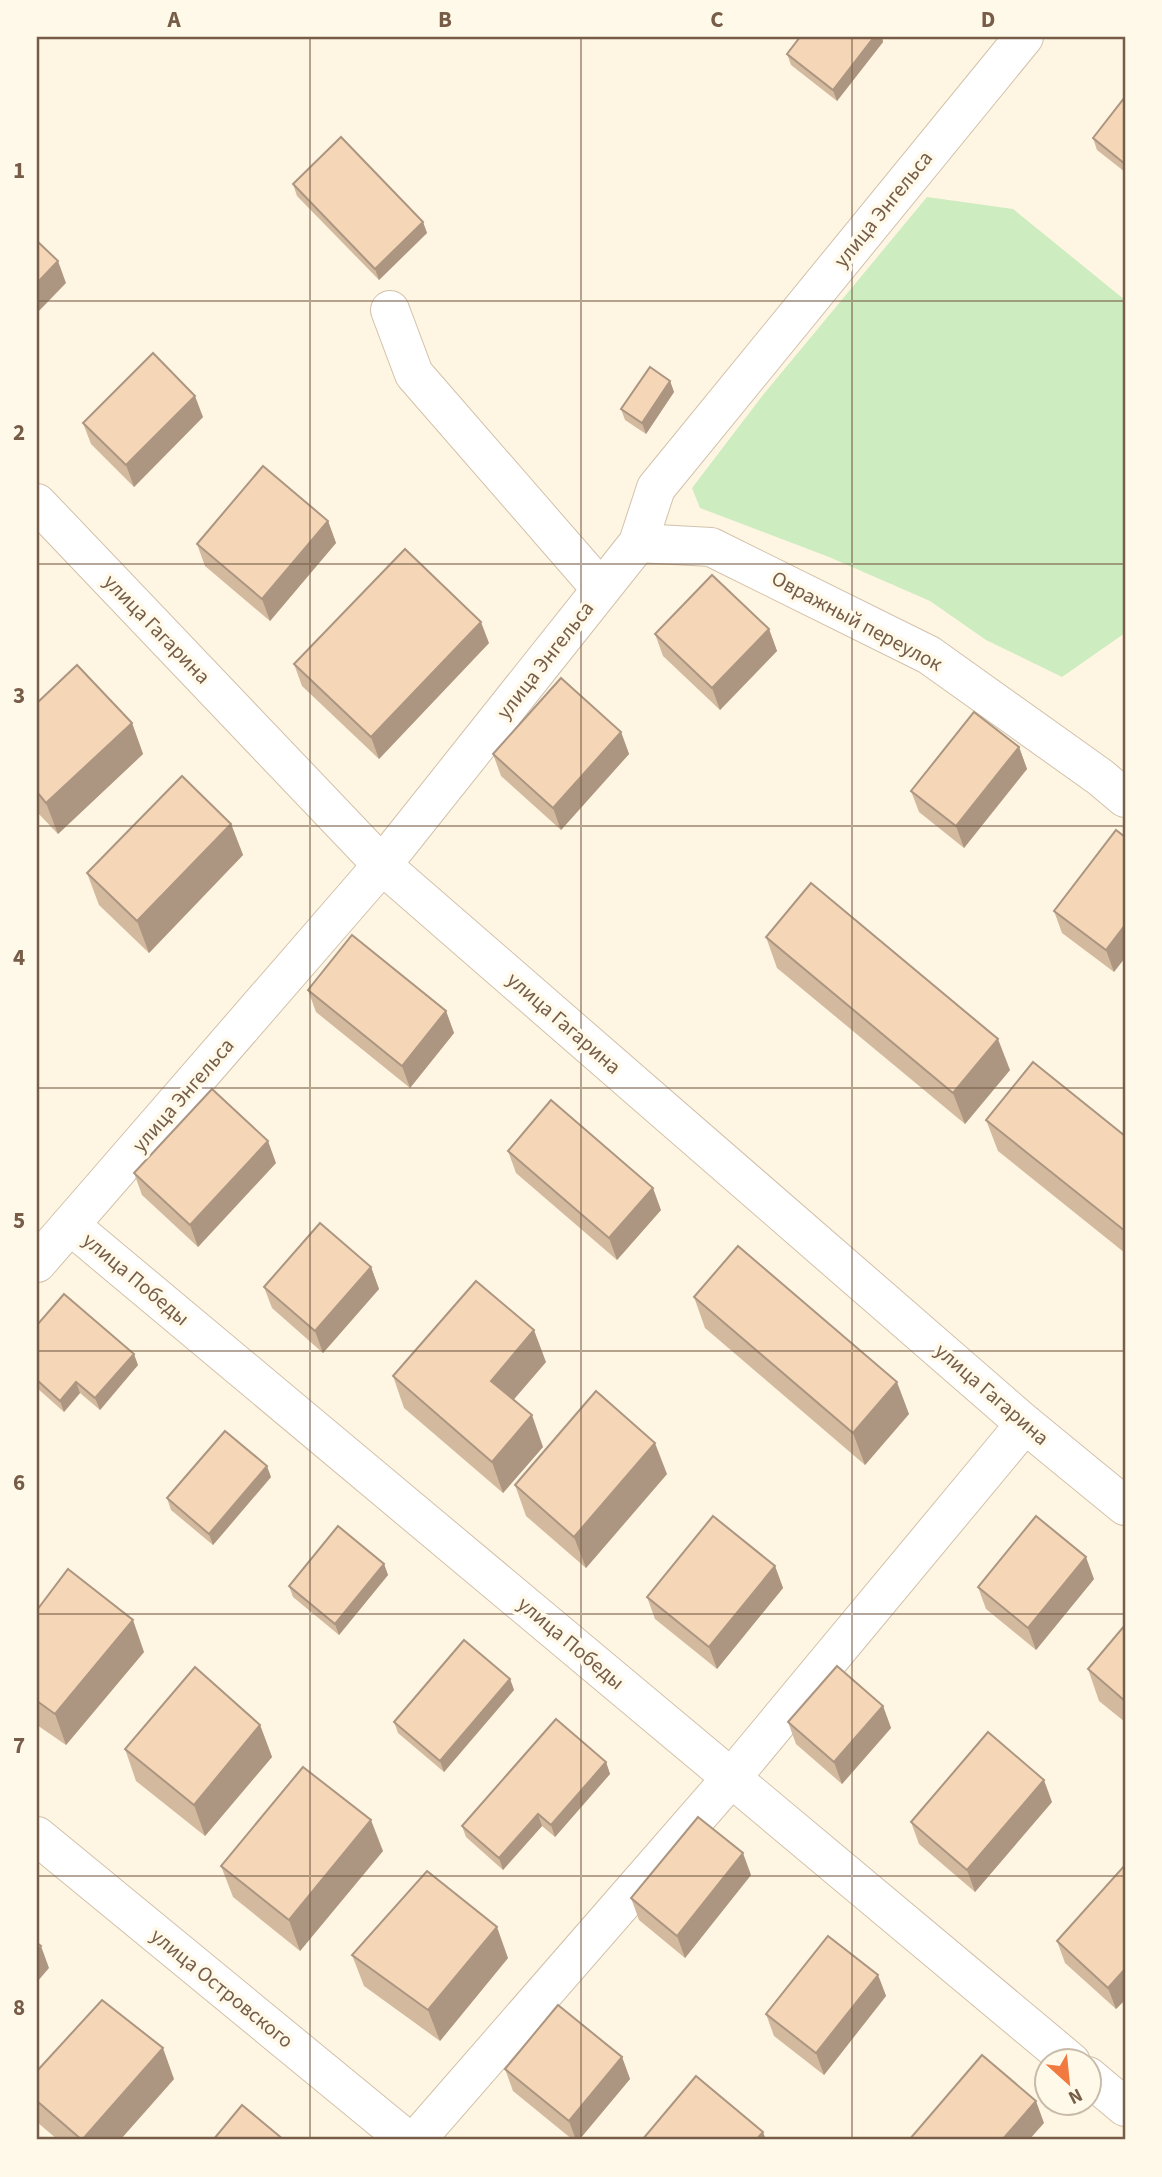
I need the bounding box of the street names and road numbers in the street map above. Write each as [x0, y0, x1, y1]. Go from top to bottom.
street label: улица Энгельса [826, 144, 940, 274]
street label: Овражный переулок [766, 563, 948, 679]
street label: улица Гагарина [97, 567, 217, 691]
street label: улица Энгельса [489, 595, 601, 725]
street label: улица Гагарина [500, 965, 628, 1081]
street label: улица Энгельса [125, 1031, 241, 1159]
street label: улица Победы [76, 1225, 196, 1333]
street label: улица Гагарина [928, 1336, 1056, 1452]
street label: улица Победы [511, 1589, 631, 1697]
street label: улица Островского [144, 1921, 300, 2055]

